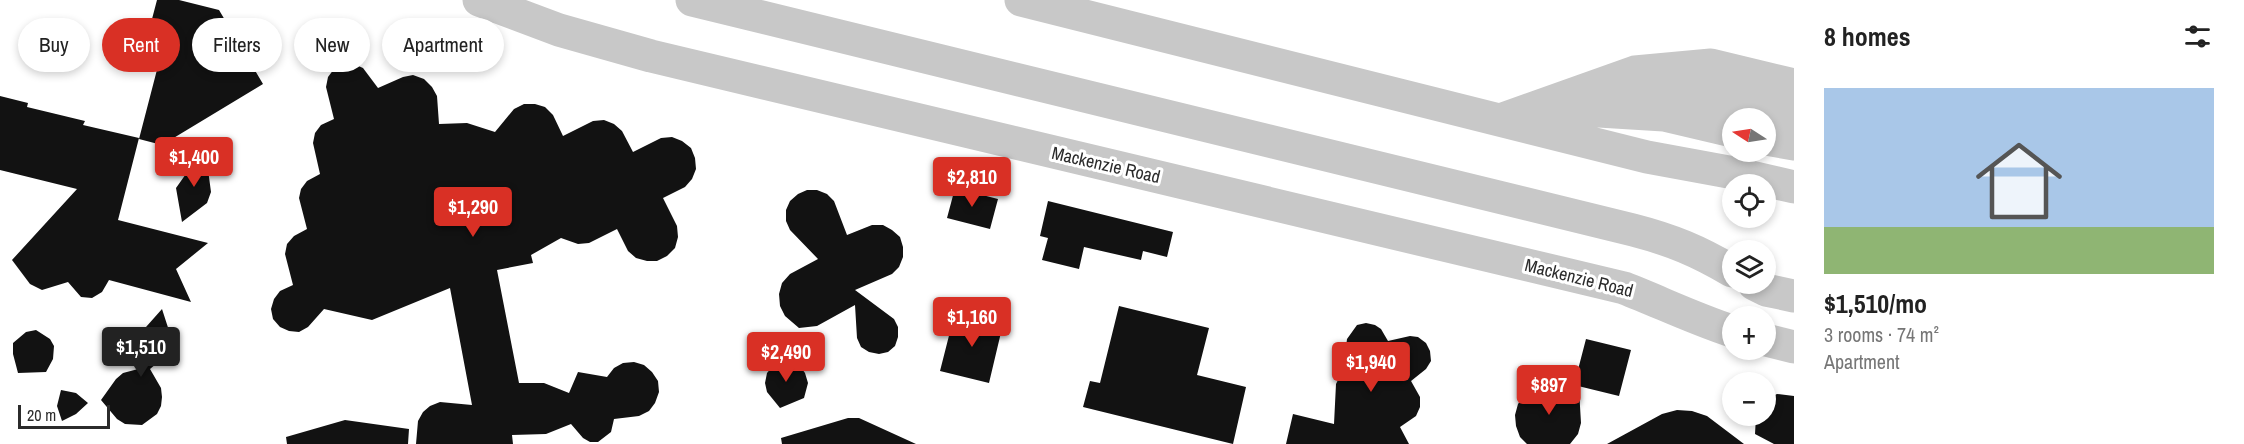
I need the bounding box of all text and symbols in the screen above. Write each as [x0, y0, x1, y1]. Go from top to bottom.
chip: Buy [18, 18, 90, 72]
chip: Rent [102, 18, 180, 72]
chip: Filters [192, 18, 282, 72]
chip: New [294, 18, 370, 72]
chip: Apartment [382, 18, 504, 72]
text: 8 homes [1824, 19, 1911, 54]
icon: filters [2181, 20, 2214, 53]
north arrow [1722, 108, 1776, 162]
map controls [1722, 108, 1776, 426]
icon: home [1965, 127, 2073, 235]
pin: $1,400 [145, 137, 243, 188]
street label: Mackenzie Road [1049, 140, 1163, 189]
text: $1,400 [169, 143, 219, 170]
pin: $2,810 [923, 157, 1021, 208]
text: $2,810 [947, 163, 997, 190]
button: locate [1722, 174, 1776, 228]
pin: $1,290 [424, 187, 522, 238]
text: $1,290 [448, 193, 498, 220]
button: layers [1722, 240, 1776, 294]
street label: Mackenzie Road [1522, 252, 1636, 303]
text: $1,510/mo [1824, 286, 1927, 321]
pin: $1,160 [923, 297, 1021, 348]
text: $1,160 [947, 303, 997, 330]
button: + [1722, 306, 1776, 360]
text: 3 rooms · 74 m² [1824, 321, 1939, 348]
pin: $1,510 [92, 327, 190, 378]
pin: $2,490 [737, 332, 835, 383]
text: $1,510 [116, 333, 166, 360]
text: $2,490 [761, 338, 811, 365]
pin: $1,940 [1322, 342, 1420, 393]
text: $1,940 [1346, 348, 1396, 375]
text: Apartment [1824, 348, 1900, 375]
pin: $897 [1513, 365, 1585, 416]
text: $897 [1531, 371, 1567, 398]
button: − [1722, 372, 1776, 426]
scale bar [18, 402, 110, 430]
text: 20 m [27, 404, 56, 426]

